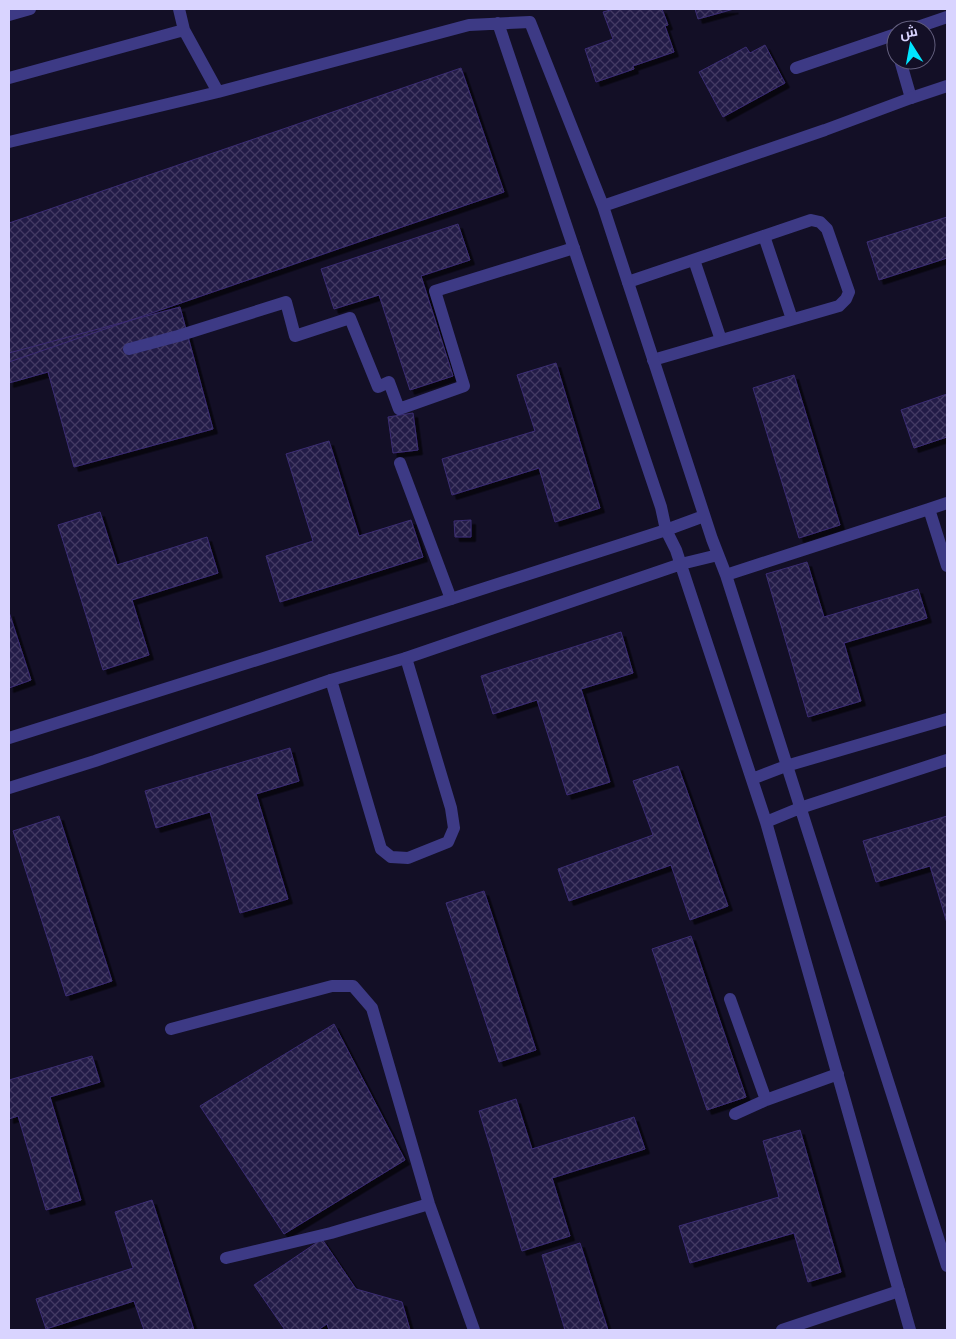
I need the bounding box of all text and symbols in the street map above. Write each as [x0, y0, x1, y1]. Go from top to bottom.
north arrow [886, 20, 936, 70]
text: ش [898, 23, 919, 43]

